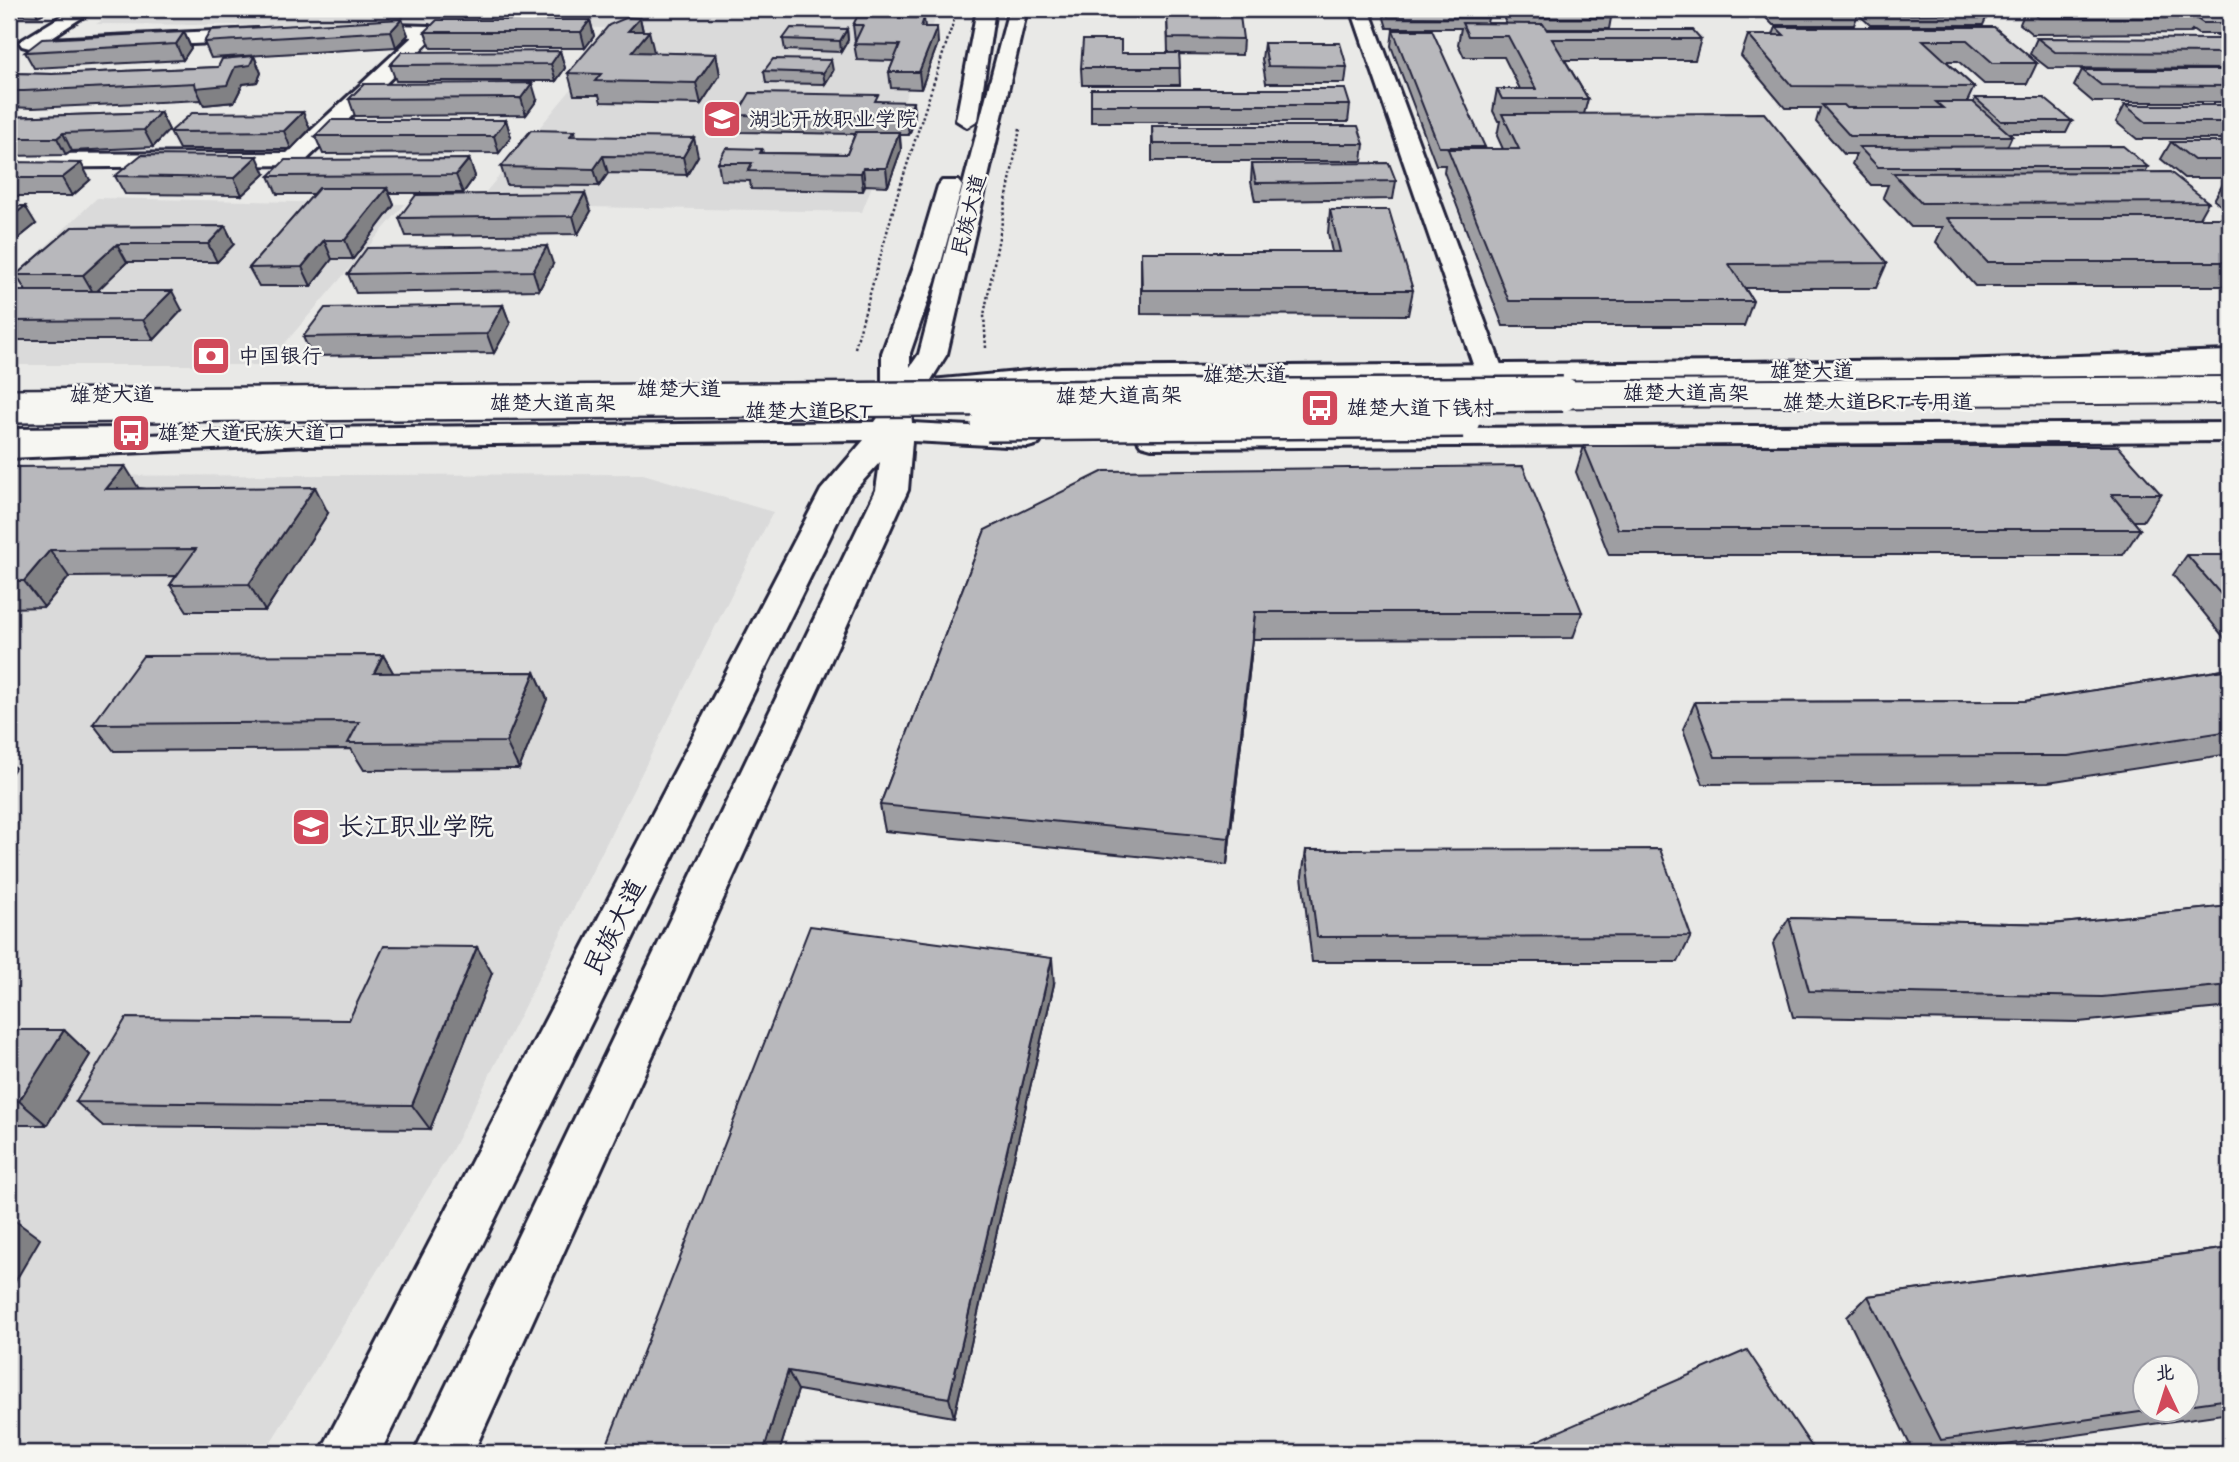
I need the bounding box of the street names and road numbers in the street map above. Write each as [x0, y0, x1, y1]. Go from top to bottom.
street label: 民族大道 [945, 171, 993, 259]
street label: 雄楚大道 [1770, 357, 1854, 386]
street label: 雄楚大道 [1203, 361, 1287, 390]
street label: 雄楚大道 [637, 375, 721, 404]
street label: 雄楚大道高架 [1623, 379, 1749, 408]
street label: 雄楚大道 [70, 380, 154, 410]
street label: 雄楚大道高架 [1056, 380, 1182, 412]
street label: 雄楚大道BRT专用道 [1783, 388, 1973, 417]
street label: 雄楚大道高架 [490, 389, 616, 418]
street label: 雄楚大道BRT [746, 397, 873, 426]
street label: 民族大道 [575, 872, 655, 982]

